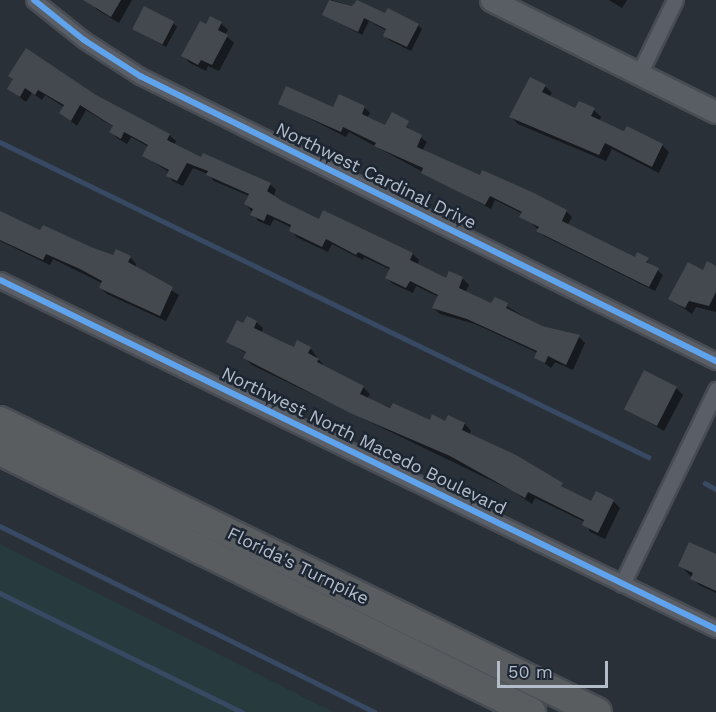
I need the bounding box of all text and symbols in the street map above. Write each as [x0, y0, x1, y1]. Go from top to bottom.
street label: Northwest Cardinal Drive [272, 118, 480, 234]
street label: Northwest North Macedo Boulevard [218, 362, 510, 520]
street label: Florida's Turnpike [223, 522, 373, 610]
scale bar [500, 649, 611, 687]
text: 50 m [508, 661, 553, 682]

